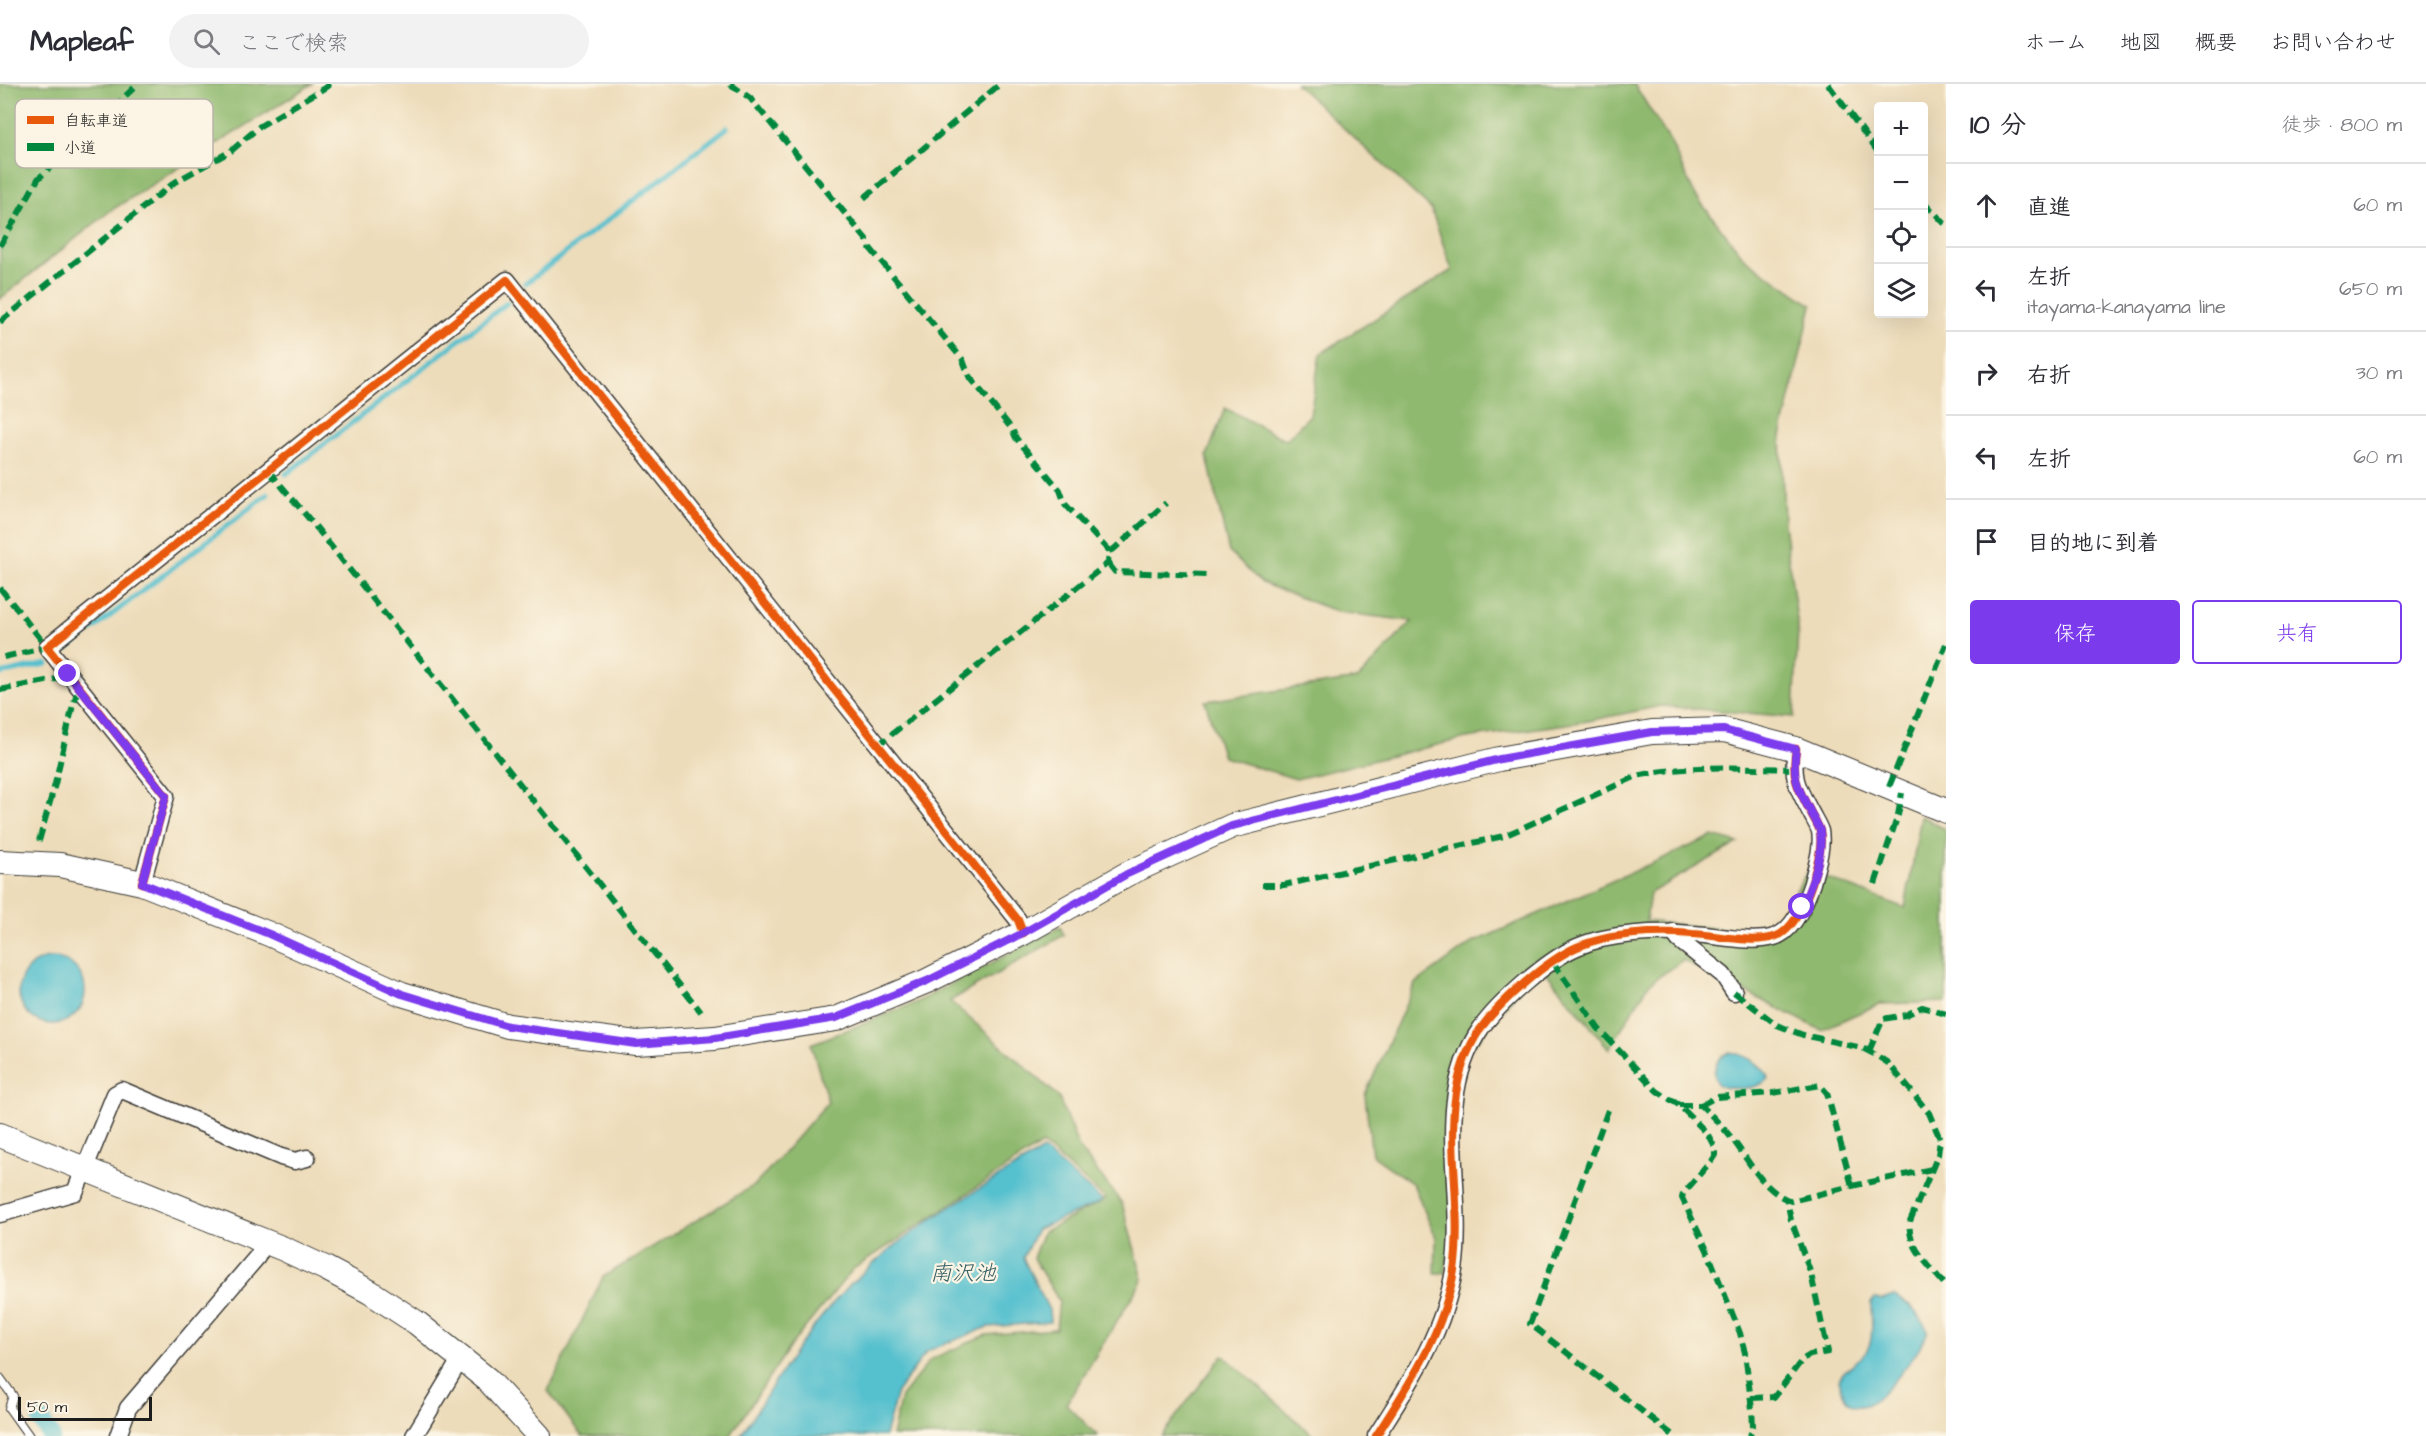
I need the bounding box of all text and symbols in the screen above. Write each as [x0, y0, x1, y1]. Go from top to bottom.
search box [169, 14, 589, 68]
text: Mapleaf [30, 22, 133, 61]
icon: search [190, 25, 223, 58]
text: ここで検索 [238, 28, 348, 59]
text: ホーム [2025, 28, 2087, 57]
text: 地図 [2120, 28, 2162, 57]
text: 概要 [2195, 28, 2237, 57]
text: お問い合わせ [2270, 28, 2396, 57]
legend [15, 99, 213, 168]
map controls [1874, 102, 1928, 318]
button: + [1874, 102, 1928, 156]
text: 10 分 [1970, 107, 2026, 143]
text: 自転車道 [64, 110, 128, 132]
text: 徒歩 · 800 m [2281, 111, 2402, 139]
text: 小道 [64, 137, 96, 159]
button: − [1874, 156, 1928, 210]
icon: ahead [1970, 189, 2003, 222]
text: 60 m [2353, 191, 2402, 219]
text: 直進 [2027, 192, 2071, 223]
button: locate [1874, 210, 1928, 264]
text: 左折 [2027, 262, 2071, 293]
button: layers [1874, 264, 1928, 318]
icon: left [1970, 273, 2003, 306]
text: 650 m [2339, 275, 2402, 303]
text: itayama-kanayama line [2027, 293, 2226, 321]
icon: right [1970, 357, 2003, 390]
text: 30 m [2356, 359, 2402, 387]
text: 右折 [2027, 360, 2071, 391]
icon: left [1970, 441, 2003, 474]
text: 60 m [2353, 443, 2402, 471]
text: 左折 [2027, 444, 2071, 475]
icon: arrive [1970, 525, 2003, 558]
text: 目的地に到着 [2027, 528, 2159, 559]
button: 保存 [1970, 600, 2180, 664]
button: 共有 [2192, 600, 2402, 664]
route end [54, 660, 80, 686]
route start [1788, 893, 1814, 919]
water label: 南沢池 [930, 1258, 997, 1289]
scale bar [18, 1394, 152, 1422]
text: 50 m [27, 1396, 67, 1418]

